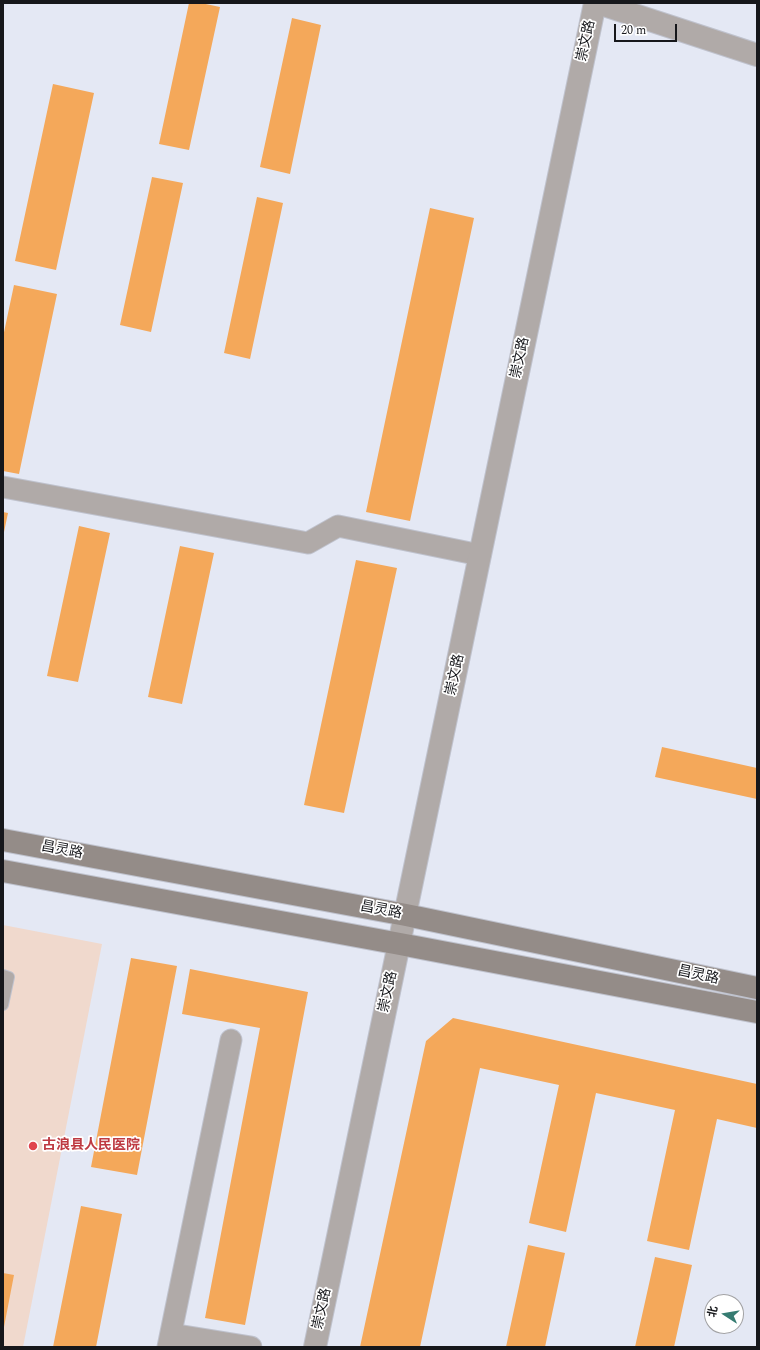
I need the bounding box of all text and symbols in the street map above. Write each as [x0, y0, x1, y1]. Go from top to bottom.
scale bar [616, 16, 679, 42]
street label: 崇文路 [574, 19, 600, 63]
text: 20 m [621, 21, 646, 40]
street label: 崇文路 [508, 336, 534, 380]
street label: 崇文路 [443, 653, 469, 697]
street label: 昌灵路 [40, 839, 84, 863]
street label: 昌灵路 [359, 899, 403, 923]
street label: 昌灵路 [676, 963, 720, 989]
street label: 崇文路 [376, 970, 402, 1014]
place label: 古浪县人民医院 [42, 1138, 140, 1154]
marker: 古浪县人民医院 [27, 1140, 39, 1152]
street label: 崇文路 [310, 1287, 336, 1331]
north arrow [704, 1294, 744, 1334]
text: 北 [703, 1304, 722, 1319]

